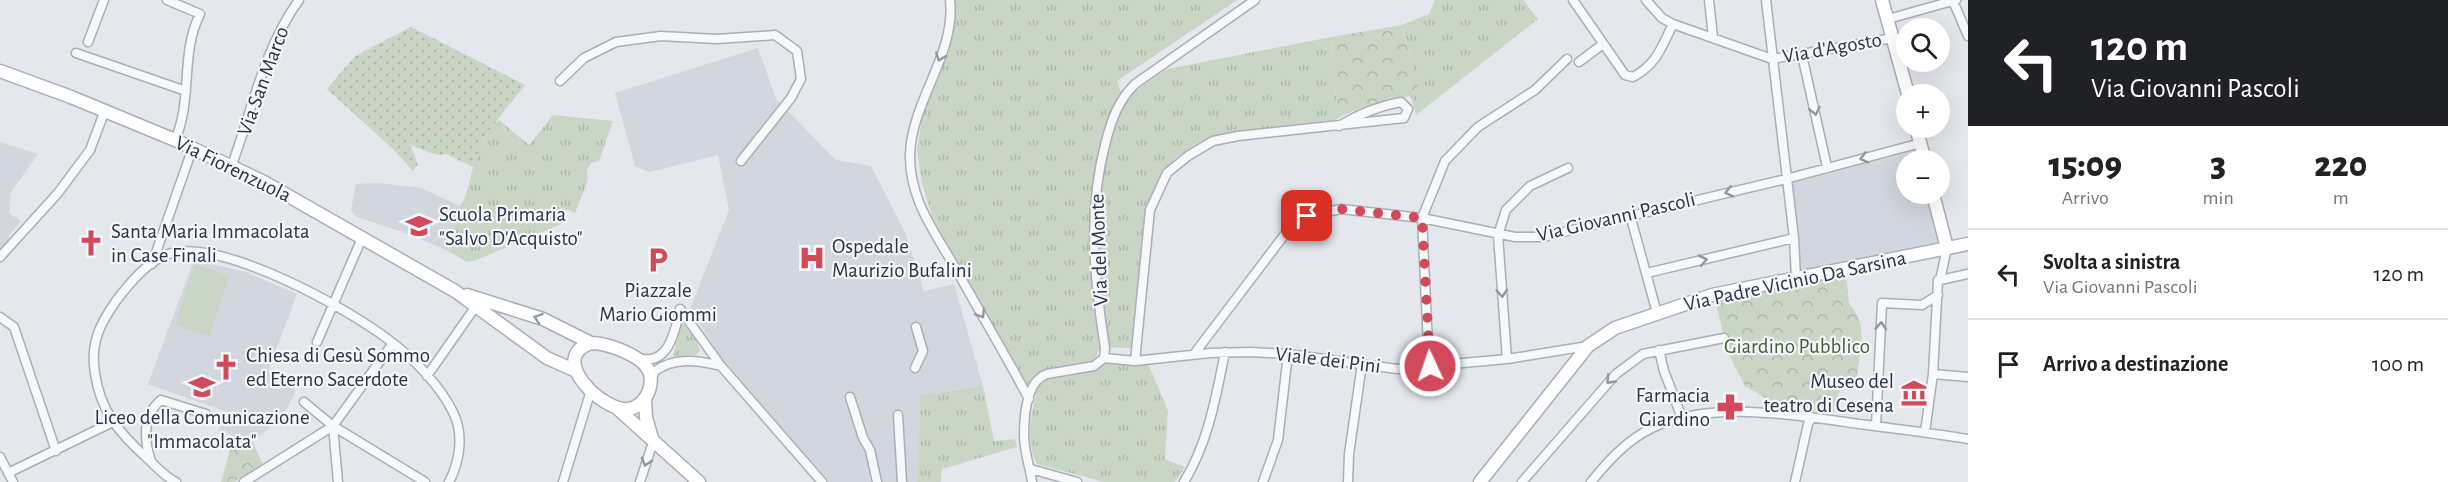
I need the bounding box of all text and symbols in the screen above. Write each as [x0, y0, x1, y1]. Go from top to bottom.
map controls [1896, 18, 1950, 204]
button: search [1896, 18, 1950, 72]
street label: Via San Marco [234, 24, 292, 138]
icon: left [1992, 24, 2070, 102]
text: 120 m [2091, 26, 2188, 68]
street label: Via d'Agosto [1781, 29, 1883, 67]
one-way arrow [934, 51, 947, 61]
text: Via Giovanni Pascoli [2091, 75, 2300, 102]
button: + [1896, 84, 1950, 138]
one-way arrow [1808, 106, 1821, 116]
street label: Via Fiorenzuola [172, 132, 295, 206]
text: 15:09 [2049, 147, 2122, 183]
text: 3 [2210, 147, 2226, 183]
text: 220 [2314, 147, 2367, 183]
one-way arrow [1859, 150, 1869, 163]
button: − [1896, 150, 1950, 204]
one-way arrow [1724, 185, 1734, 198]
text: Arrivo [2062, 188, 2109, 208]
text: min [2203, 188, 2234, 208]
text: m [2333, 188, 2349, 208]
street label: Via Giovanni Pascoli [1535, 189, 1697, 245]
pin [1281, 190, 1332, 241]
street label: Via del Monte [1087, 193, 1111, 307]
icon: arrive [1290, 199, 1323, 232]
place label: Scuola Primaria "Salvo D'Acquisto" [439, 204, 583, 249]
school or university icon: Scuola Primaria "Salvo D'Acquisto" [404, 211, 434, 241]
place label: Santa Maria Immacolata in Case Finali [111, 221, 310, 266]
church icon: Santa Maria Immacolata in Case Finali [76, 228, 106, 258]
place label: Ospedale Maurizio Bufalini [832, 236, 972, 281]
hospital icon: Ospedale Maurizio Bufalini [797, 243, 827, 273]
parking icon: Piazzale Mario Giommi [643, 245, 673, 275]
street label: Via Padre Vicinio Da Sarsina [1682, 247, 1908, 315]
text: Svolta a sinistra [2043, 251, 2180, 273]
one-way arrow [1698, 254, 1708, 267]
icon: left [1992, 258, 2025, 291]
text: 120 m [2374, 263, 2424, 285]
text: Via Giovanni Pascoli [2043, 277, 2198, 297]
place label: Piazzale Mario Giommi [599, 280, 717, 325]
one-way arrow [1495, 289, 1508, 298]
one-way arrow [974, 307, 985, 318]
one-way arrow [533, 313, 544, 325]
one-way arrow [1874, 321, 1887, 330]
position arrow [1398, 334, 1462, 398]
park label: Giardino Pubblico [1724, 336, 1870, 357]
street label: Viale dei Pini [1274, 343, 1382, 377]
place label: Chiesa di Gesù Sommo ed Eterno Sacerdote [246, 345, 430, 390]
icon: arrive [1992, 348, 2025, 381]
church icon: Chiesa di Gesù Sommo ed Eterno Sacerdote [211, 352, 241, 382]
text: Arrivo a destinazione [2043, 353, 2228, 375]
text: 100 m [2372, 353, 2424, 375]
place label: Museo del teatro di Cesena [1763, 371, 1894, 416]
school or university icon: Liceo della Comunicazione "Immacolata" [187, 372, 217, 402]
one-way arrow [1606, 373, 1617, 383]
museum icon: Museo del teatro di Cesena [1899, 378, 1929, 408]
place label: Farmacia Giardino [1636, 385, 1710, 430]
pharmacy icon: Farmacia Giardino [1715, 392, 1745, 422]
place label: Liceo della Comunicazione "Immacolata" [94, 407, 310, 452]
one-way arrow [641, 456, 653, 467]

